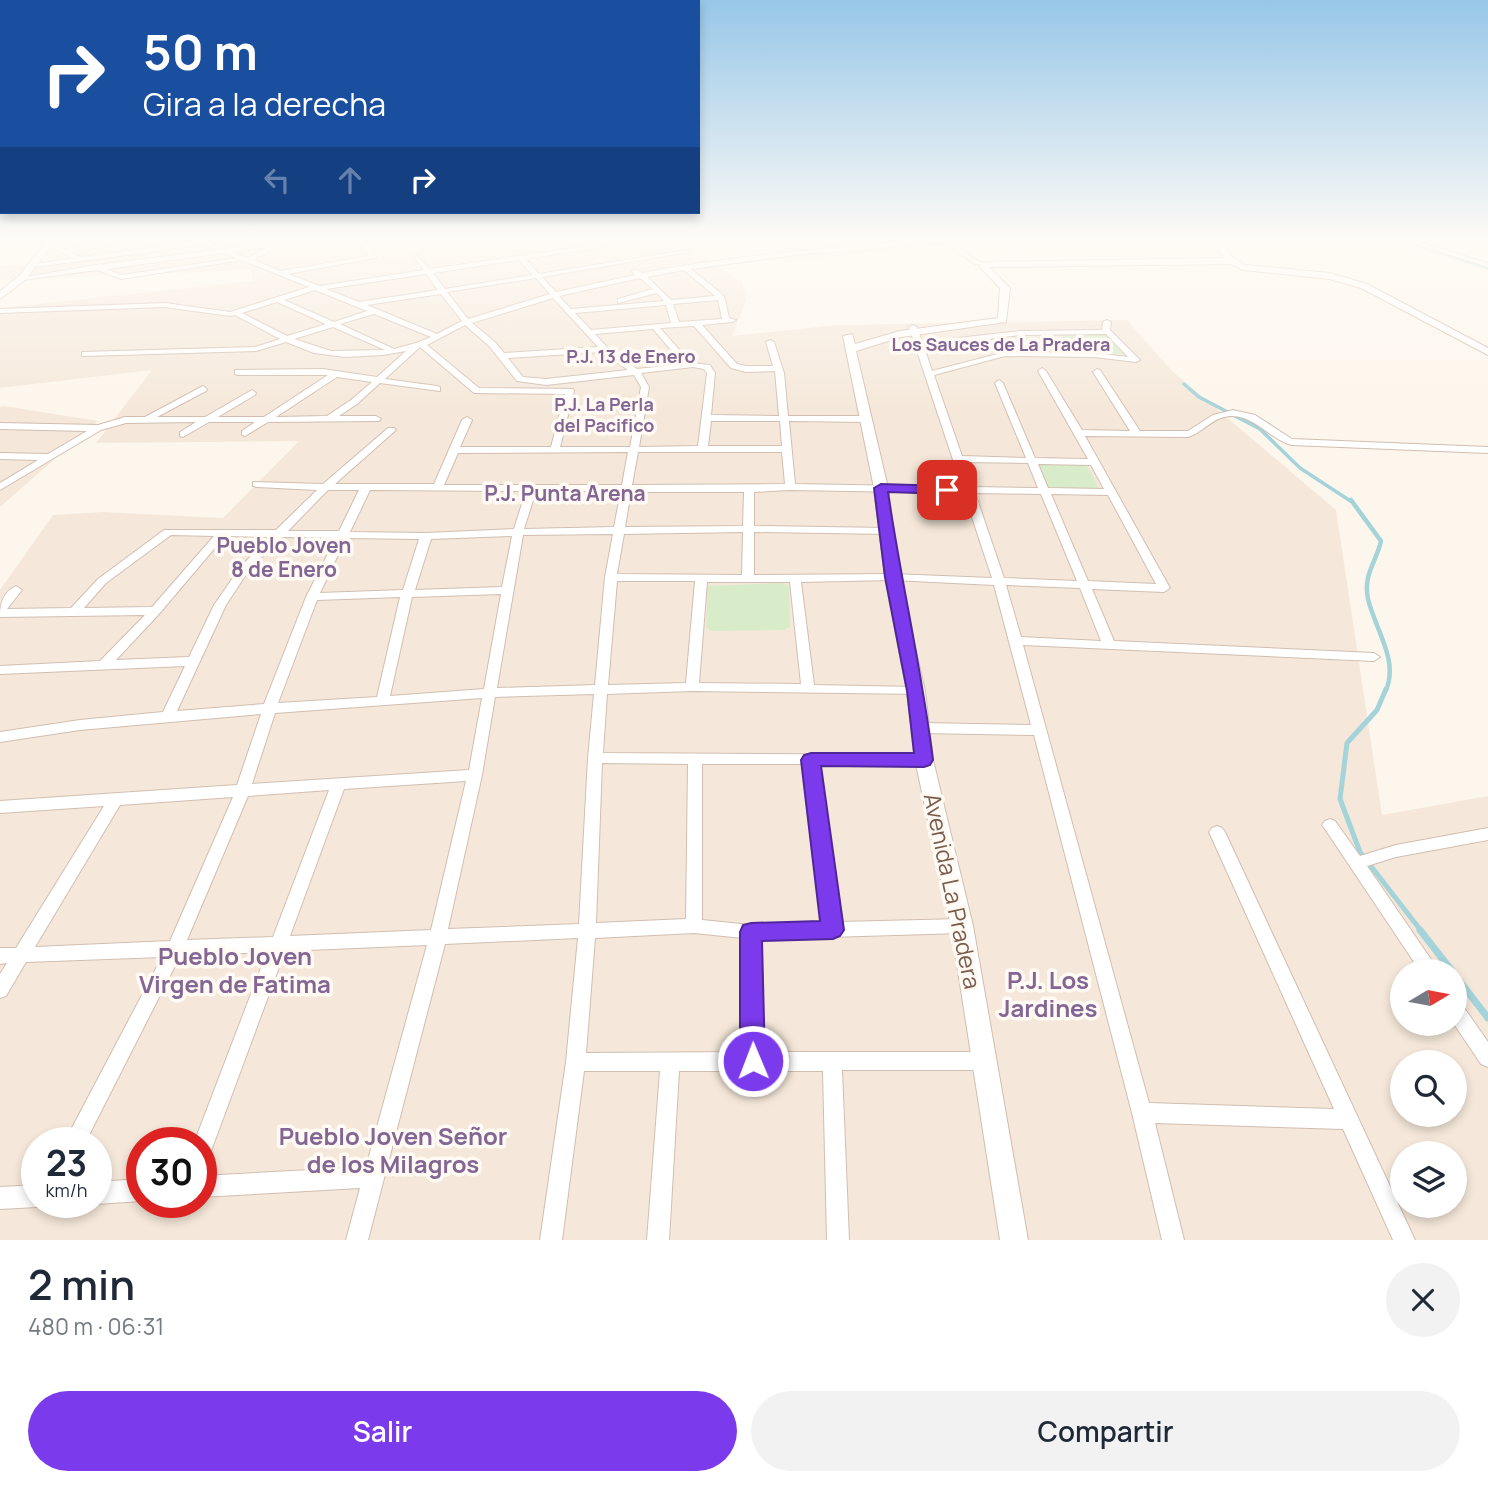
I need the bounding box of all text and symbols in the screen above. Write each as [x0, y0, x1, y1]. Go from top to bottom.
text: 50 m [143, 18, 258, 85]
icon: right [28, 28, 119, 119]
text: Gira a la derecha [143, 82, 386, 126]
icon: left [258, 161, 296, 199]
icon: ahead [331, 161, 369, 199]
icon: right [404, 161, 442, 199]
district label: Los Sauces de La Pradera [892, 332, 1110, 356]
district label: P.J. 13 de Enero [566, 344, 696, 368]
district label: P.J. La Perla del Pacifico [554, 392, 654, 437]
pin [917, 460, 977, 520]
icon: arrive [928, 471, 966, 509]
district label: P.J. Punta Arena [484, 479, 646, 507]
district label: Pueblo Joven 8 de Enero [217, 531, 351, 583]
street label: Avenida La Pradera [917, 790, 989, 992]
district label: Pueblo Joven Virgen de Fatima [139, 939, 331, 1000]
north arrow [1390, 959, 1466, 1036]
map controls [1390, 959, 1467, 1218]
district label: P.J. Los Jardines [999, 963, 1097, 1024]
position arrow [716, 1024, 790, 1098]
button: search [1390, 1050, 1467, 1127]
district label: Pueblo Joven Señor de los Milagros [279, 1119, 507, 1180]
speed limit sign: 30 [126, 1127, 217, 1218]
text: 23 [46, 1139, 87, 1187]
button: layers [1390, 1141, 1467, 1218]
text: km/h [46, 1178, 87, 1202]
text: 2 min [28, 1255, 135, 1313]
button: close [1386, 1263, 1460, 1337]
text: 480 m · 06:31 [28, 1310, 164, 1342]
button: Salir [28, 1391, 737, 1471]
button: Compartir [751, 1391, 1460, 1471]

